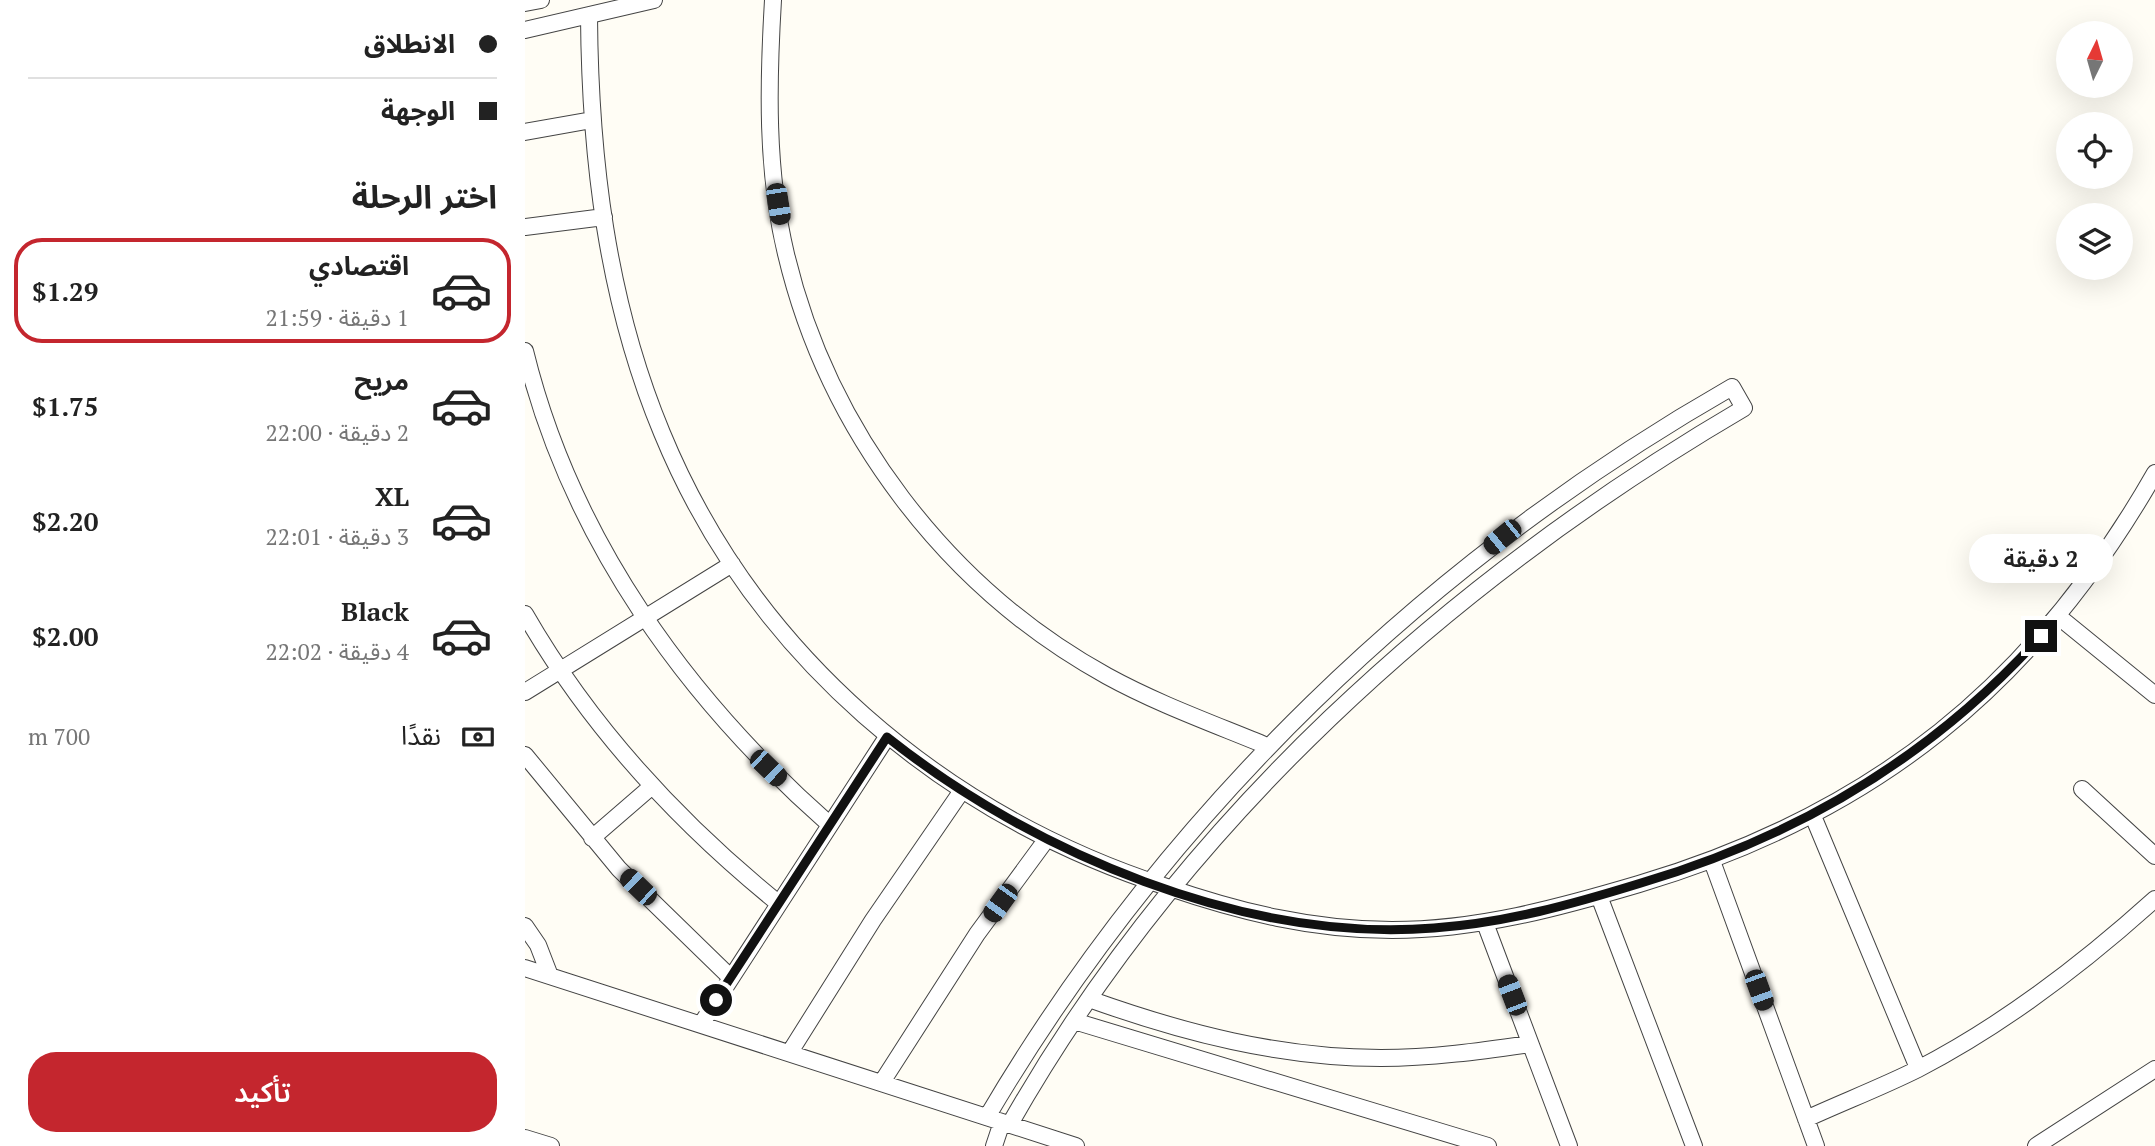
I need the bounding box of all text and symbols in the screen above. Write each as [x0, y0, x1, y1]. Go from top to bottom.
north arrow [2056, 21, 2133, 98]
map controls [2056, 21, 2133, 280]
text: الانطلاق [364, 26, 455, 60]
text: الوجهة [381, 93, 455, 127]
button: locate [2056, 112, 2133, 189]
text: اختر الرحلة [352, 175, 497, 217]
car [765, 182, 792, 226]
button: layers [2056, 203, 2133, 280]
text: اقتصادي [309, 248, 409, 282]
icon: car [430, 259, 493, 322]
text: $1.29 [32, 274, 98, 308]
text: 1 دقيقة · 21:59 [265, 302, 409, 333]
text: مريح [354, 363, 409, 397]
icon: car [430, 374, 493, 437]
text: $1.75 [32, 389, 98, 423]
text: 2 دقيقة · 22:00 [265, 417, 409, 448]
text: XL [375, 479, 409, 513]
icon: car [430, 489, 493, 552]
text: $2.20 [32, 504, 98, 538]
car [1480, 516, 1525, 558]
text: 3 دقيقة · 22:01 [265, 521, 409, 552]
callout: 2 دقيقة [1969, 534, 2113, 584]
text: 2 دقيقة [2003, 543, 2079, 574]
text: Black [341, 594, 409, 628]
icon: car [430, 604, 493, 667]
text: $2.00 [32, 619, 98, 653]
route end [2025, 620, 2057, 652]
text: 4 دقيقة · 22:02 [265, 636, 409, 667]
text: نقدًا [401, 718, 441, 752]
icon: cash [459, 718, 497, 756]
text: 700 m [28, 721, 90, 752]
car [746, 746, 791, 790]
car [616, 865, 661, 909]
car [980, 880, 1021, 926]
car [1742, 967, 1777, 1013]
car [1495, 972, 1530, 1018]
route start [700, 984, 732, 1016]
button: تأكيد [28, 1052, 497, 1132]

